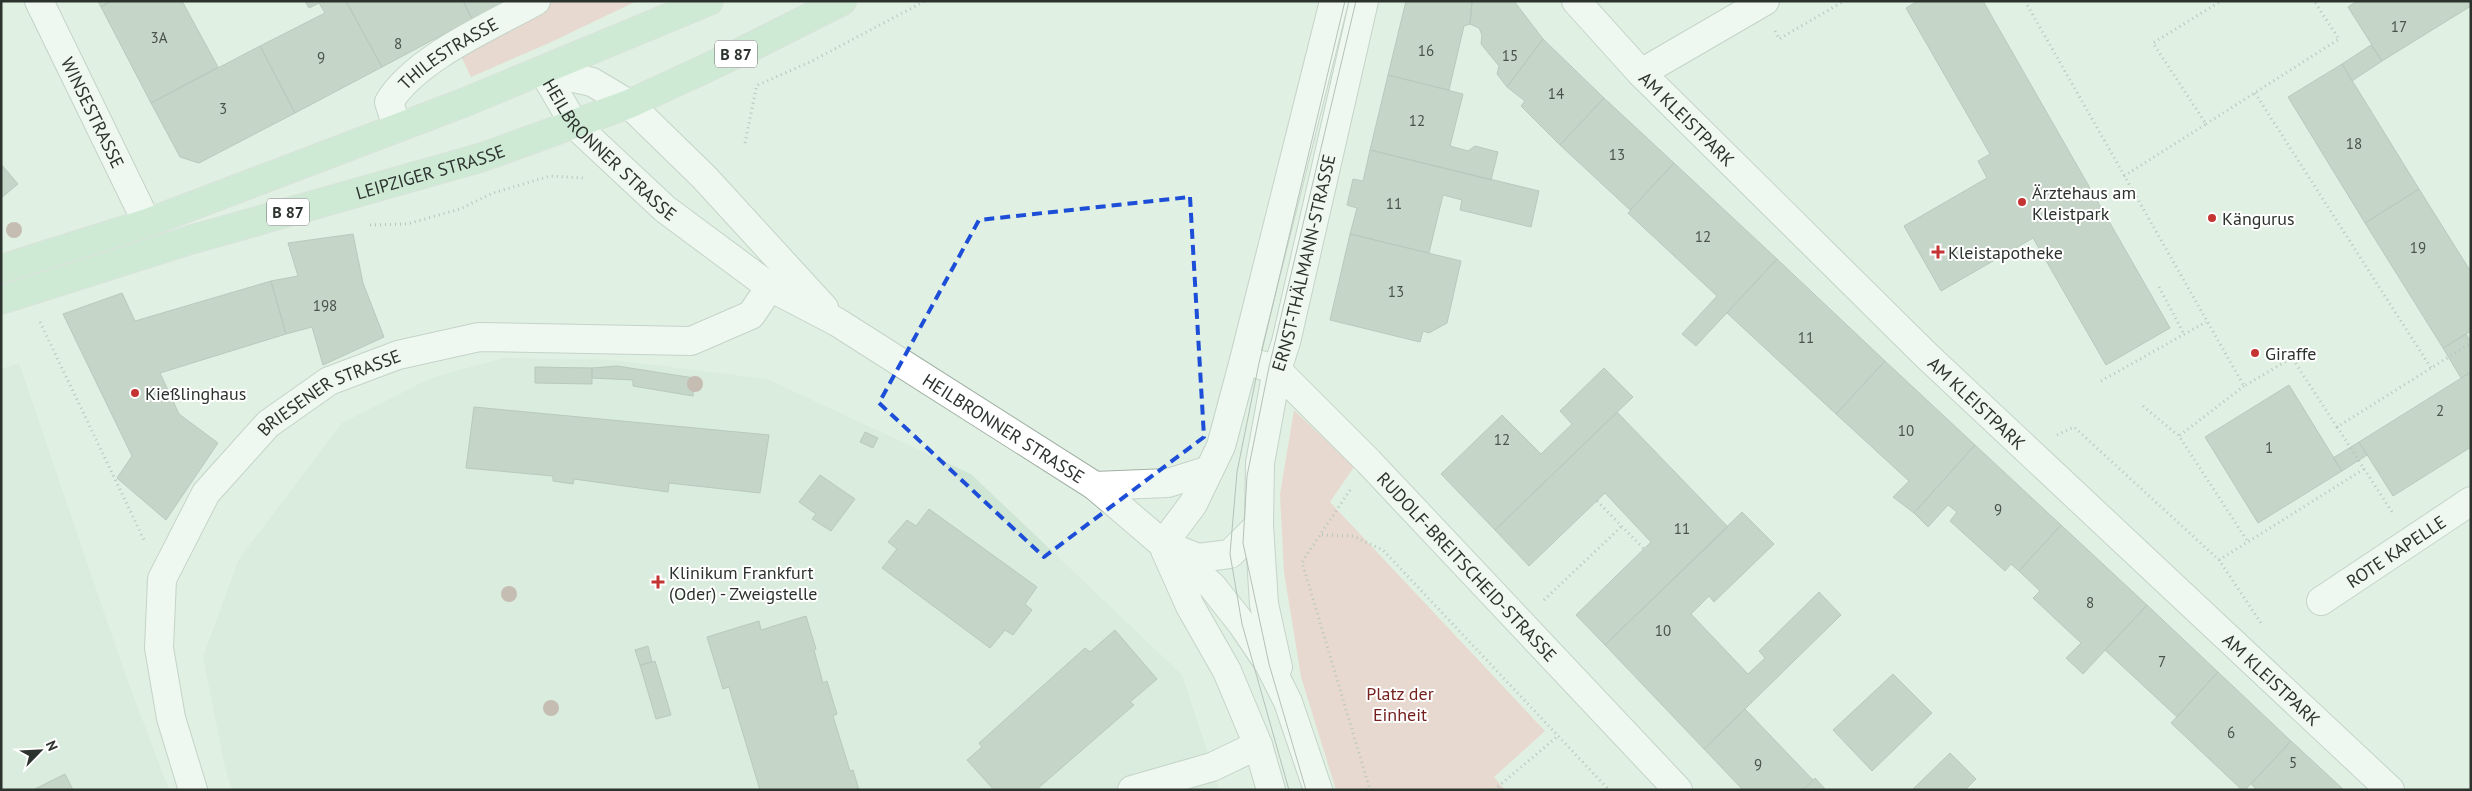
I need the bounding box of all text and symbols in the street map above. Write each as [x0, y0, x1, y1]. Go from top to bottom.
street label: THILESTRASSE [393, 12, 502, 94]
house number: 17 [2391, 17, 2407, 36]
house number: 3A [151, 28, 168, 47]
house number: 8 [394, 34, 402, 53]
road number: B 87 [715, 41, 757, 68]
house number: 16 [1418, 41, 1434, 60]
house number: 15 [1502, 46, 1518, 65]
house number: 9 [317, 48, 325, 67]
street label: WINSESTRASSE [57, 53, 130, 172]
street label: AM KLEISTPARK [1634, 66, 1740, 171]
street label: HEILBRONNER STRASSE [538, 74, 681, 225]
house number: 14 [1548, 84, 1564, 103]
house number: 3 [219, 99, 227, 118]
house number: 12 [1409, 111, 1425, 130]
house number: 18 [2346, 134, 2362, 153]
street label: LEIPZIGER STRASSE [353, 139, 508, 204]
house number: 13 [1609, 145, 1625, 164]
street label: ERNST-THÄLMANN-STRASSE [1266, 152, 1340, 374]
place label: Ärztehaus am Kleistpark [2032, 181, 2136, 225]
house number: 11 [1386, 194, 1402, 213]
marker: Ärztehaus am Kleistpark [2016, 196, 2028, 208]
road number: B 87 [267, 198, 309, 226]
place label: Kängurus [2222, 207, 2295, 230]
marker: Kängurus [2206, 212, 2218, 224]
house number: 12 [1695, 227, 1711, 246]
house number: 19 [2410, 238, 2426, 257]
place label: Kleistapotheke [1948, 241, 2063, 264]
marker: Kleistapotheke [1932, 246, 1944, 258]
house number: 13 [1388, 282, 1404, 301]
house number: 198 [313, 296, 337, 315]
house number: 11 [1798, 328, 1814, 347]
place label: Giraffe [2265, 342, 2316, 365]
street label: BRIESENER STRASSE [252, 344, 404, 440]
marker: Giraffe [2249, 347, 2261, 359]
street label: AM KLEISTPARK [1923, 352, 2031, 454]
street label: HEILBRONNER STRASSE [918, 368, 1089, 488]
place label: Kießlinghaus [145, 382, 246, 405]
marker: Kießlinghaus [129, 387, 141, 399]
house number: 2 [2436, 401, 2444, 420]
house number: 10 [1898, 421, 1914, 440]
house number: 12 [1494, 430, 1510, 449]
house number: 1 [2265, 438, 2273, 457]
street label: RUDOLF-BREITSCHEID-STRASSE [1373, 467, 1562, 666]
house number: 9 [1994, 500, 2002, 519]
street label: ROTE KAPELLE [2342, 510, 2450, 592]
house number: 11 [1674, 519, 1690, 538]
place label: Klinikum Frankfurt (Oder) - Zweigstelle [669, 561, 817, 605]
marker: Klinikum Frankfurt (Oder) - Zweigstelle [651, 575, 665, 589]
house number: 8 [2086, 593, 2094, 612]
house number: 10 [1655, 621, 1671, 640]
street label: AM KLEISTPARK [2218, 628, 2326, 731]
house number: 7 [2158, 652, 2166, 671]
park label: Platz der Einheit [1366, 682, 1434, 726]
house number: 6 [2227, 723, 2235, 742]
north arrow [15, 726, 65, 776]
text: N [42, 738, 62, 754]
house number: 5 [2289, 753, 2297, 772]
house number: 9 [1754, 755, 1762, 774]

